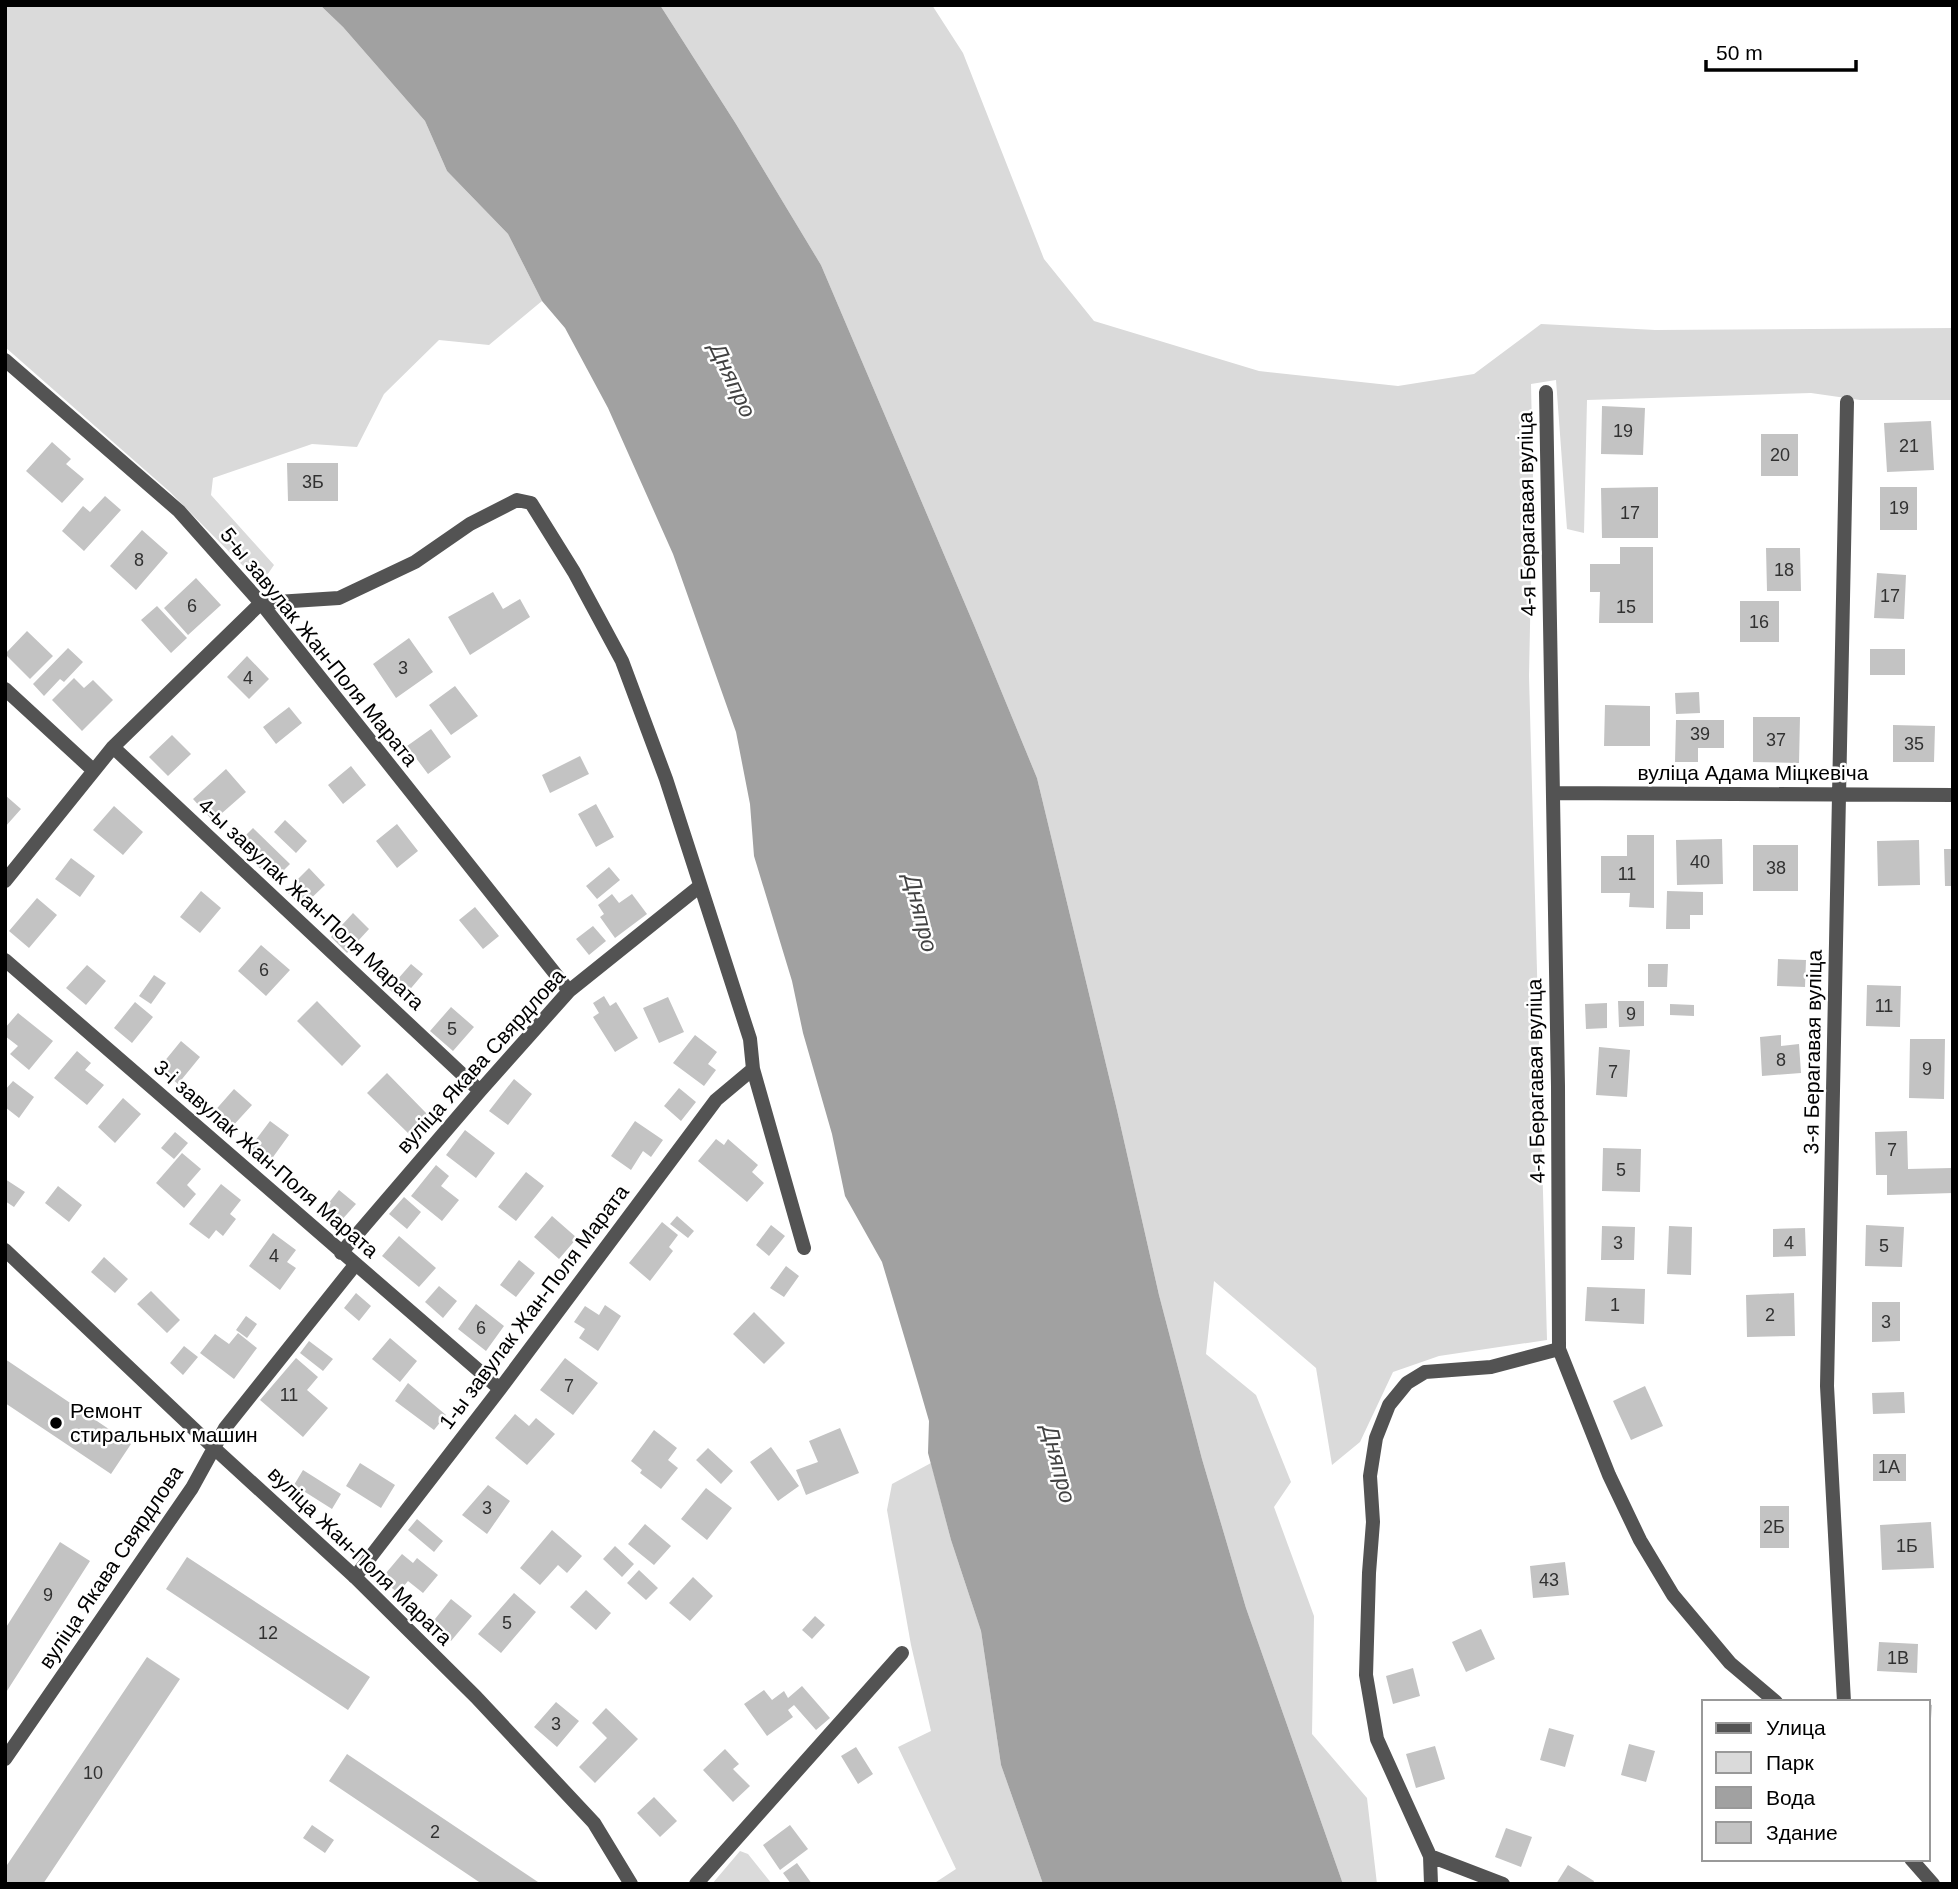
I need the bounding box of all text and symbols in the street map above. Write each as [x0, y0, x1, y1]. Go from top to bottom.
scale bar [1706, 28, 1856, 72]
text: 50 m [1716, 41, 1763, 64]
water label: Дняпро [703, 336, 762, 422]
street label: 4-я Берагавая вуліца [1513, 411, 1540, 617]
house number: 19 [1613, 421, 1633, 441]
house number: 21 [1899, 436, 1919, 456]
house number: 20 [1770, 445, 1790, 465]
house number: 3Б [302, 472, 324, 492]
house number: 19 [1889, 498, 1909, 518]
house number: 17 [1620, 503, 1640, 523]
street label: 5-ы завулак Жан-Поля Марата [216, 523, 423, 771]
house number: 8 [134, 550, 144, 570]
house number: 18 [1774, 560, 1794, 580]
house number: 17 [1880, 586, 1900, 606]
house number: 6 [187, 596, 197, 616]
house number: 15 [1616, 597, 1636, 617]
house number: 16 [1749, 612, 1769, 632]
house number: 3 [398, 658, 408, 678]
house number: 4 [243, 668, 253, 688]
house number: 39 [1690, 724, 1710, 744]
house number: 37 [1766, 730, 1786, 750]
house number: 35 [1904, 734, 1924, 754]
street label: вуліца Адама Міцкевіча [1638, 761, 1869, 784]
street label: 4-ы завулак Жан-Поля Марата [194, 793, 429, 1014]
house number: 40 [1690, 852, 1710, 872]
house number: 38 [1766, 858, 1786, 878]
house number: 11 [1618, 864, 1636, 884]
water label: Дняпро [898, 868, 943, 955]
street label: 3-я Берагавая вуліца [1799, 949, 1826, 1155]
house number: 6 [259, 960, 269, 980]
street label: вуліца Якава Свярдлова [392, 964, 570, 1157]
street label: 4-я Берагавая вуліца [1522, 978, 1549, 1184]
house number: 11 [1875, 996, 1893, 1016]
house number: 9 [1626, 1004, 1636, 1024]
house number: 5 [447, 1019, 457, 1039]
house number: 8 [1776, 1050, 1786, 1070]
street label: 3-і завулак Жан-Поля Марата [150, 1055, 383, 1262]
house number: 9 [1922, 1059, 1932, 1079]
house number: 7 [1608, 1062, 1618, 1082]
house number: 7 [1887, 1140, 1897, 1160]
house number: 5 [1616, 1160, 1626, 1180]
street label: 1-ы завулак Жан-Поля Марата [434, 1180, 633, 1433]
house number: 3 [1613, 1233, 1623, 1253]
house number: 4 [1784, 1233, 1794, 1253]
house number: 5 [1879, 1236, 1889, 1256]
house number: 4 [269, 1246, 279, 1266]
house number: 1 [1610, 1295, 1620, 1315]
house number: 2 [1765, 1305, 1775, 1325]
house number: 3 [1881, 1312, 1891, 1332]
house number: 6 [476, 1318, 486, 1338]
house number: 7 [564, 1376, 574, 1396]
house number: 11 [280, 1385, 298, 1405]
place label: Ремонт стиральных машин [70, 1399, 258, 1446]
marker: Ремонт стиральных машин [48, 1415, 64, 1431]
water label: Дняпро [1036, 1419, 1081, 1506]
house number: 1А [1878, 1457, 1900, 1477]
street label: вуліца Якава Свярдлова [34, 1461, 187, 1673]
street label: вуліца Жан-Поля Марата [264, 1462, 457, 1650]
house number: 3 [482, 1498, 492, 1518]
house number: 2Б [1763, 1517, 1785, 1537]
house number: 1Б [1896, 1536, 1918, 1556]
house number: 43 [1539, 1570, 1559, 1590]
house number: 9 [43, 1585, 53, 1605]
house number: 5 [502, 1613, 512, 1633]
house number: 12 [258, 1623, 278, 1643]
house number: 1В [1887, 1648, 1909, 1668]
legend [1702, 1700, 1930, 1861]
house number: 3 [551, 1714, 561, 1734]
text: Улица [1766, 1716, 1826, 1739]
text: Парк [1766, 1751, 1814, 1774]
house number: 10 [83, 1763, 103, 1783]
text: Вода [1766, 1786, 1815, 1809]
text: Здание [1766, 1821, 1838, 1844]
house number: 2 [430, 1822, 440, 1842]

